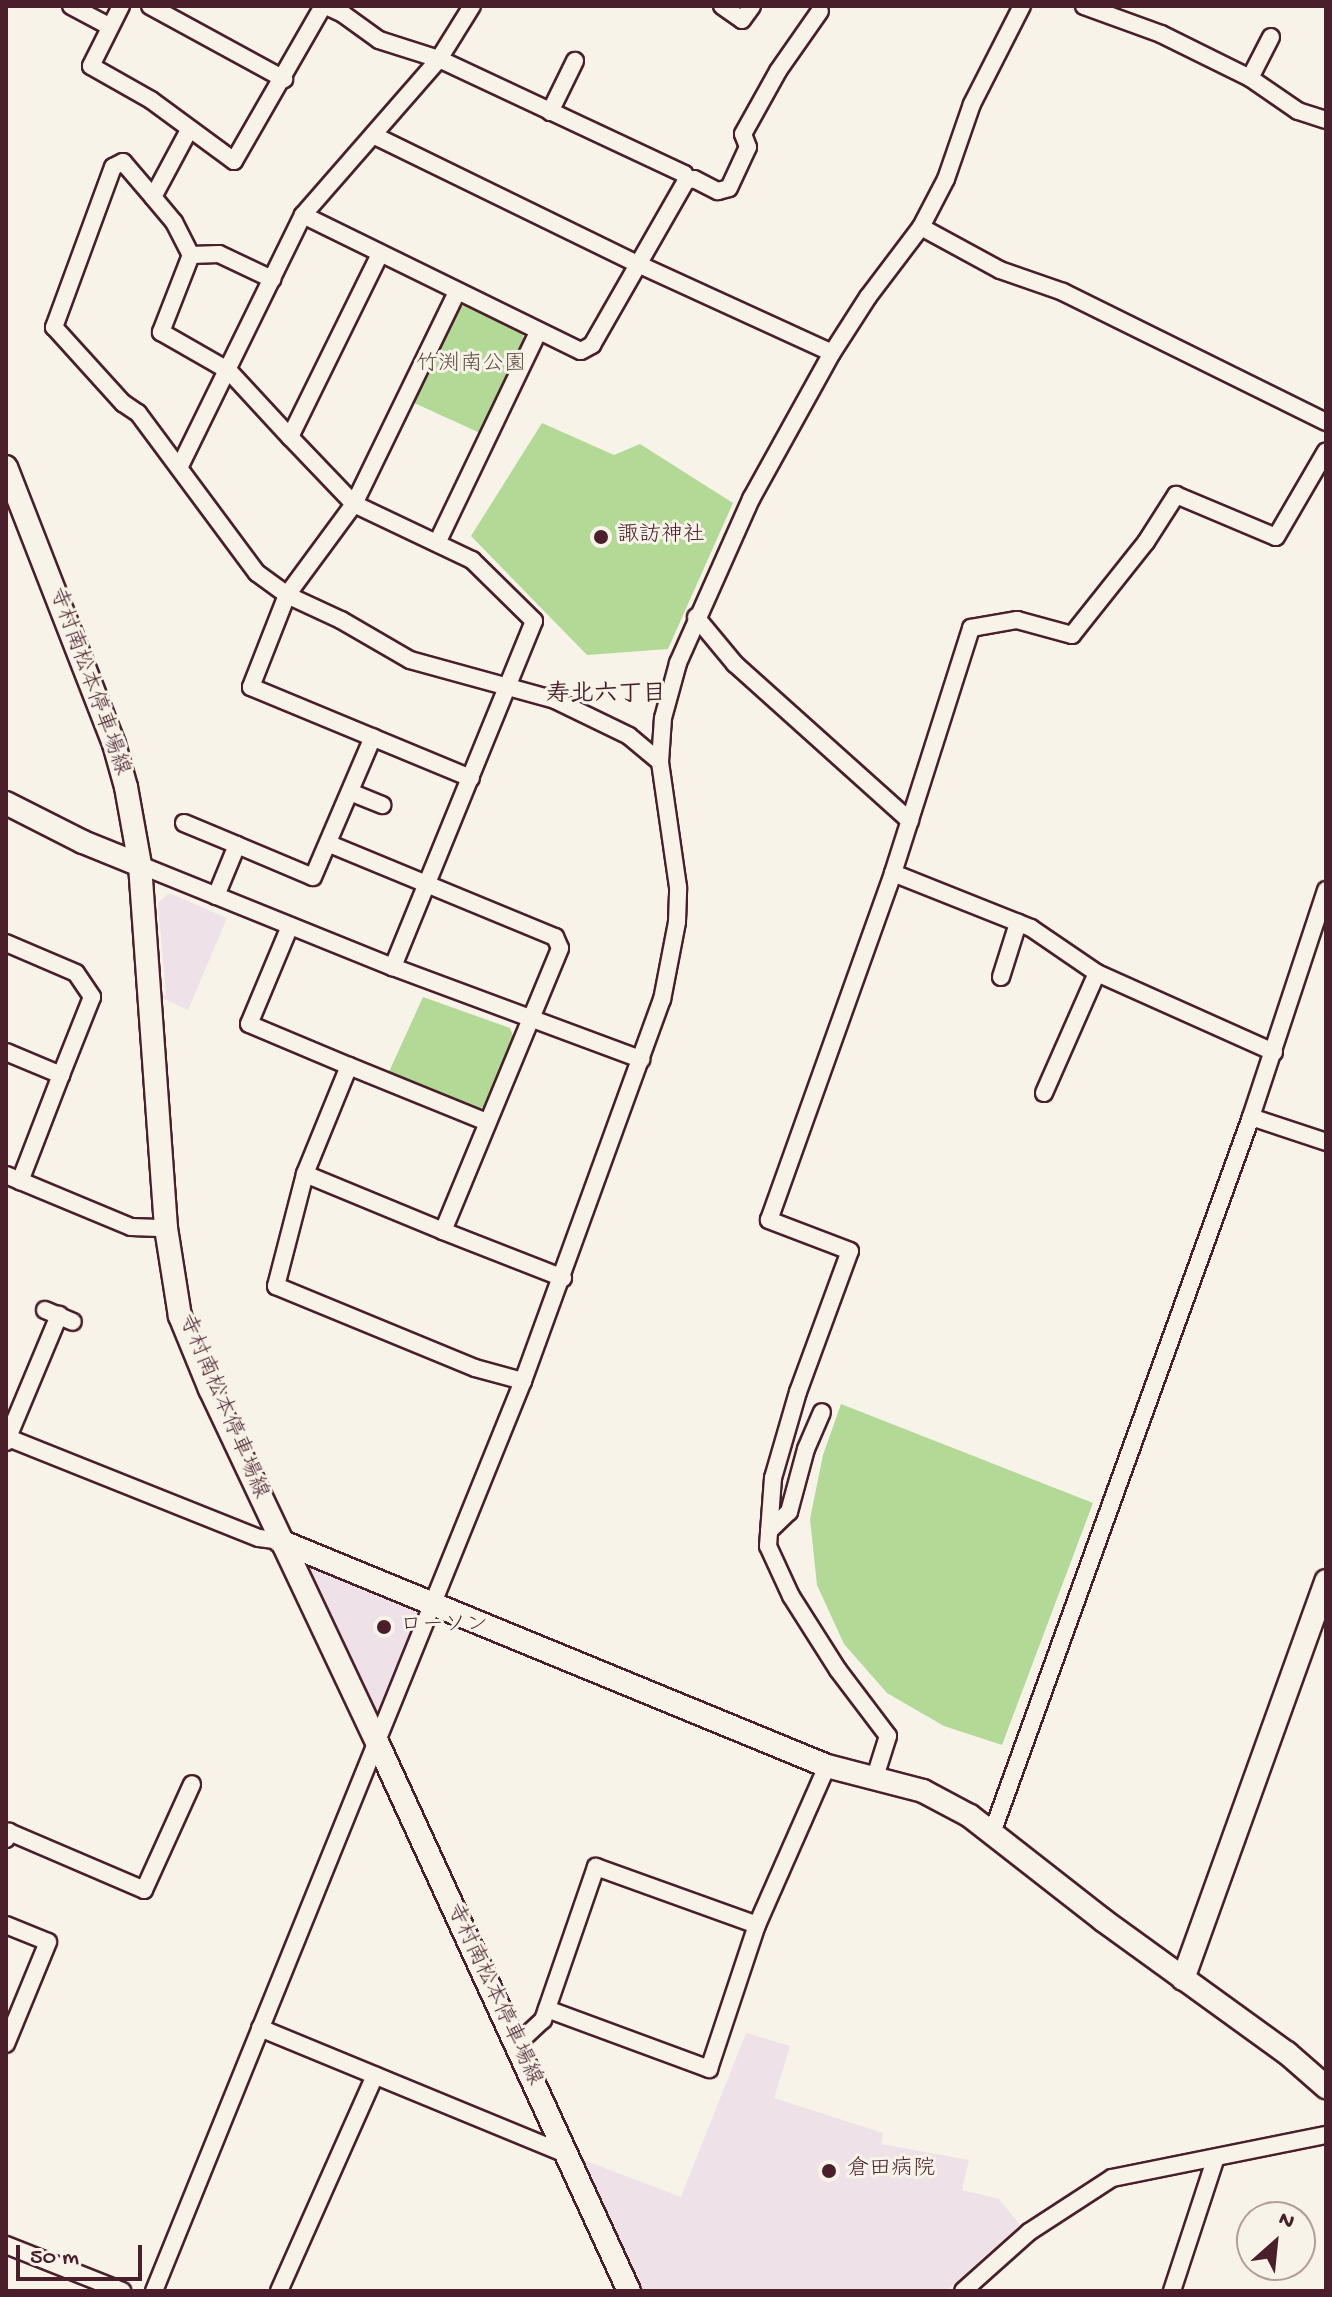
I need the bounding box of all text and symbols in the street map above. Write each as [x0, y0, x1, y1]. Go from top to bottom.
park label: 竹渕南公園 [416, 353, 526, 379]
place label: 諏訪神社 [617, 524, 705, 550]
marker: 諏訪神社 [592, 528, 610, 546]
street label: 寺村南松本停車場線 [42, 584, 134, 780]
district label: 寿北六丁目 [546, 682, 666, 710]
street label: 寺村南松本停車場線 [171, 1311, 273, 1503]
place label: ローソン [400, 1614, 488, 1640]
marker: ローソン [375, 1618, 393, 1636]
street label: 寺村南松本停車場線 [439, 1900, 547, 2090]
place label: 倉田病院 [847, 2158, 935, 2184]
marker: 倉田病院 [818, 2160, 840, 2182]
north arrow [1236, 2201, 1316, 2281]
text: N [1274, 2207, 1298, 2236]
scale bar [20, 2229, 146, 2279]
text: 50 m [30, 2244, 79, 2273]

